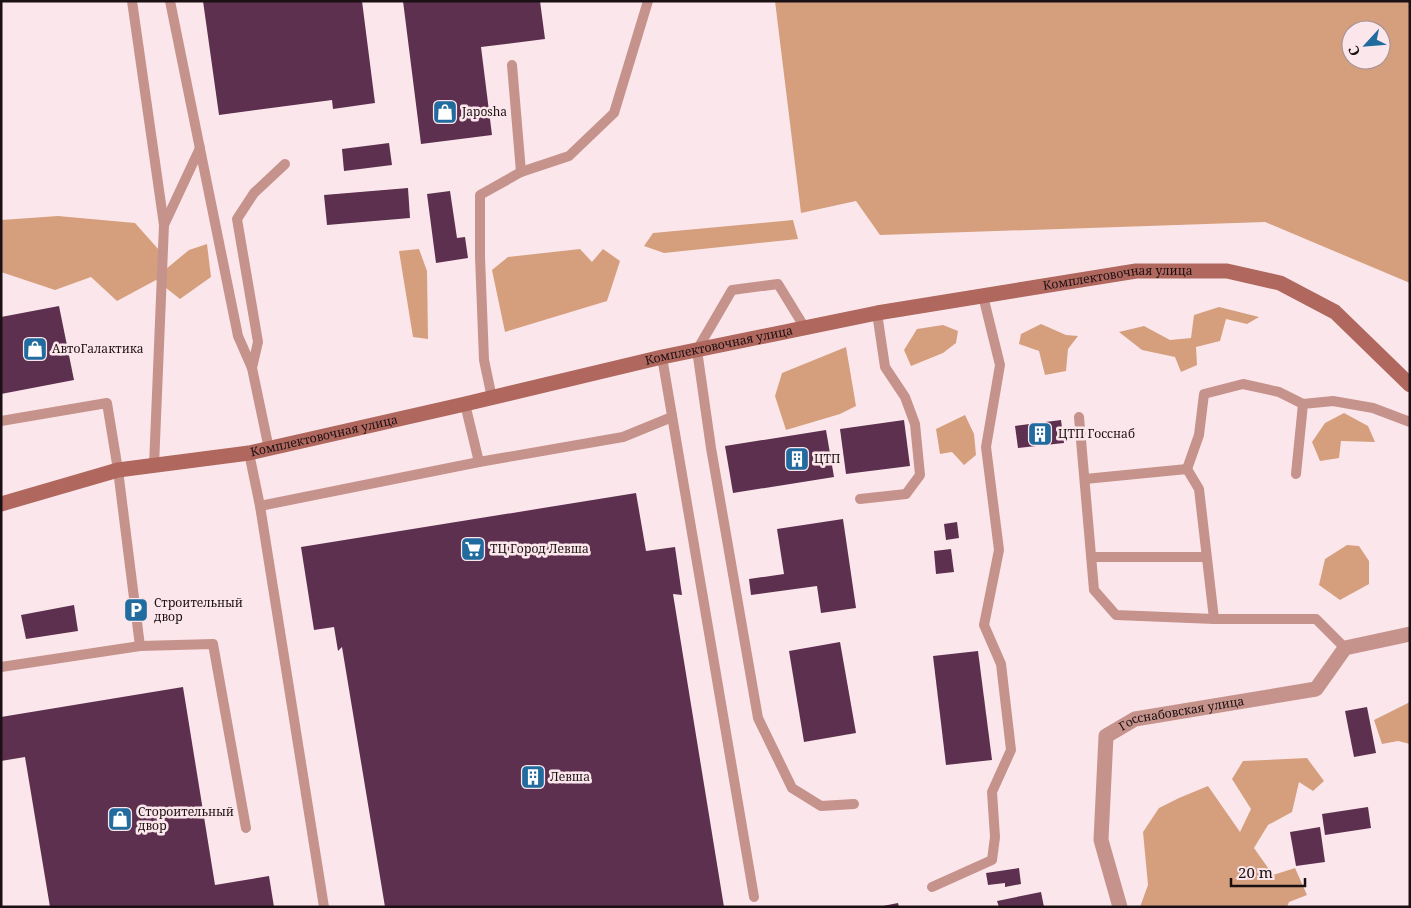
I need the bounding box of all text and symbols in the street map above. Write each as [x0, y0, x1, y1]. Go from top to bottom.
north arrow [1341, 20, 1391, 70]
text: С [1343, 43, 1364, 59]
shop icon: Japosha [432, 99, 458, 125]
place label: Japosha [461, 103, 507, 120]
street label: Комплектовочная улица [1042, 262, 1193, 294]
street label: Комплектовочная улица [643, 321, 794, 369]
shop icon: АвтоГалактика [22, 336, 48, 362]
place label: АвтоГалактика [52, 340, 144, 357]
street label: Комплектовочная улица [249, 410, 399, 460]
building icon: ЦТП Госснаб [1027, 421, 1053, 447]
place label: ЦТП Госснаб [1058, 425, 1135, 442]
building icon: ЦТП [784, 446, 810, 472]
place label: ЦТП [814, 450, 840, 467]
supermarket icon: ТЦ Город Левша [460, 536, 486, 562]
place label: ТЦ Город Левша [490, 540, 589, 557]
place label: Строительный двор [154, 594, 243, 625]
parking icon: Строительный двор [123, 597, 149, 623]
street label: Госснабовская улица [1115, 692, 1246, 735]
building icon: Левша [520, 764, 546, 790]
place label: Левша [550, 768, 590, 785]
place label: Стороительный двор [138, 803, 234, 834]
shop icon: Стороительный двор [107, 806, 133, 832]
scale bar [1231, 856, 1305, 888]
text: 20 m [1238, 862, 1273, 882]

